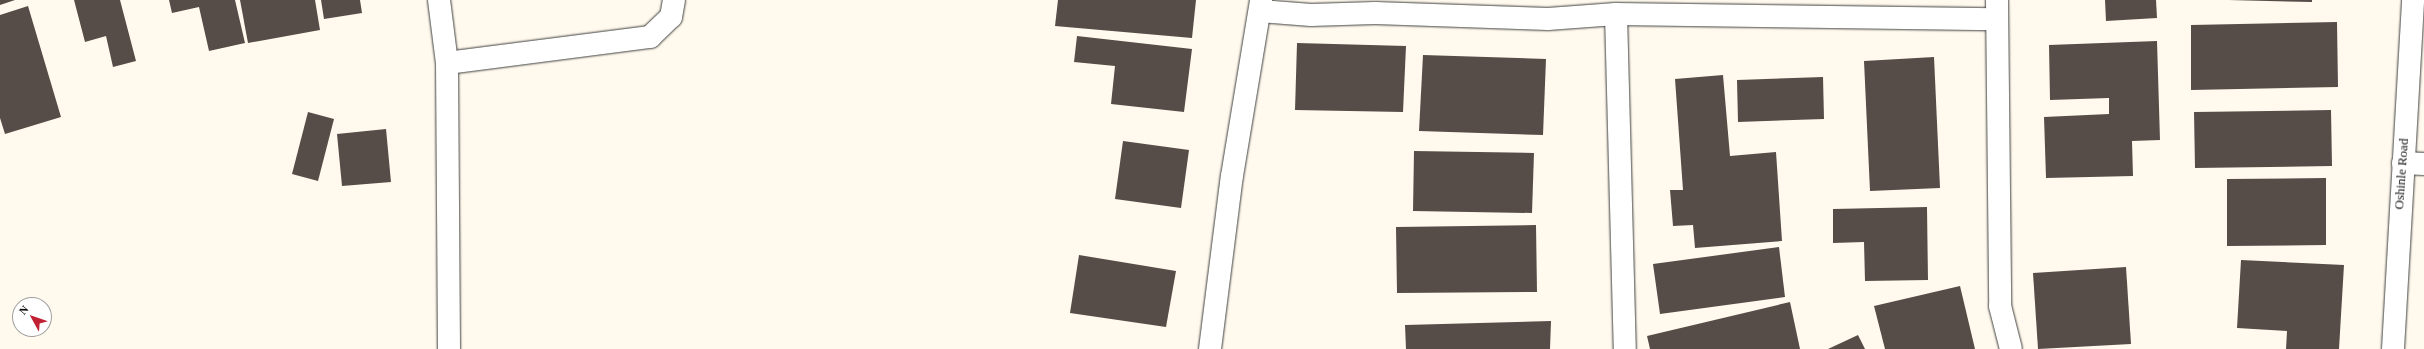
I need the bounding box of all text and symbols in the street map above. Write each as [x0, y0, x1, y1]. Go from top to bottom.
street label: Oshinle Road [2392, 138, 2412, 210]
north arrow [12, 297, 52, 337]
text: N [16, 303, 31, 317]

